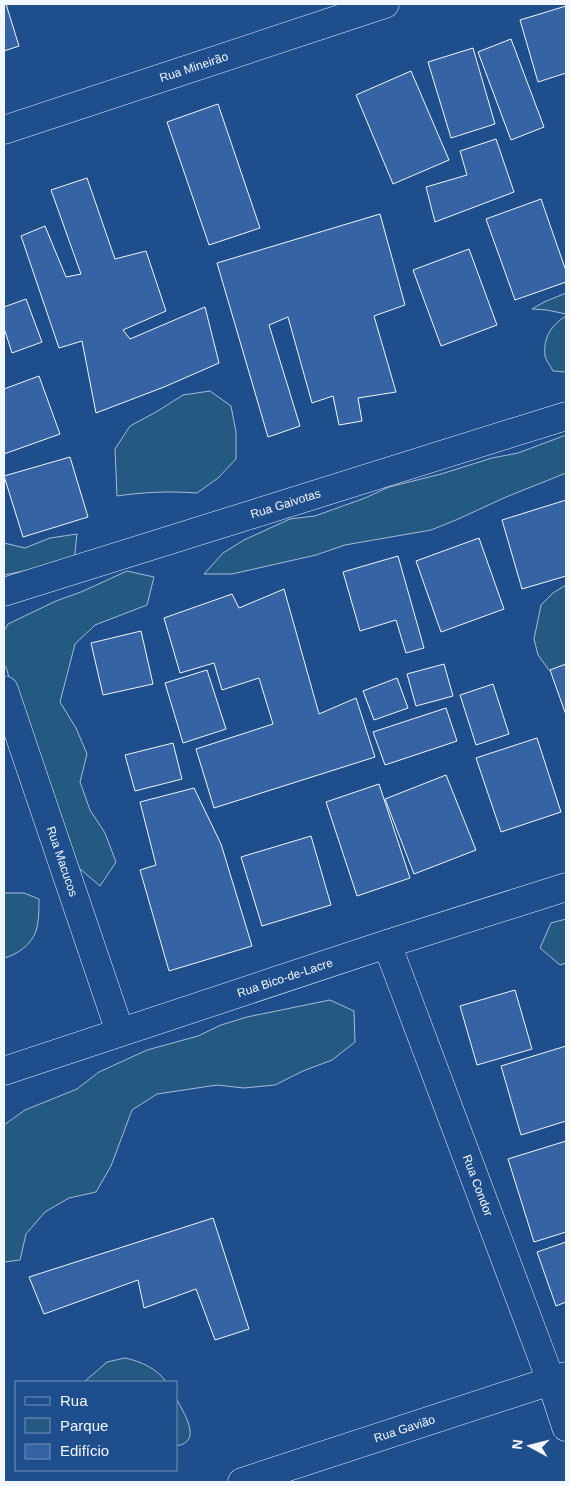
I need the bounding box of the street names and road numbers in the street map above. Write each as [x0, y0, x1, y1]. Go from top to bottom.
street label: Rua Mineirão [158, 49, 230, 85]
street label: Rua Gaivotas [249, 486, 322, 521]
street label: Rua Macucos [44, 824, 81, 898]
street label: Rua Bico-de-Lacre [235, 955, 335, 1000]
street label: Rua Condor [460, 1153, 496, 1218]
street label: Rua Gavião [372, 1412, 437, 1445]

